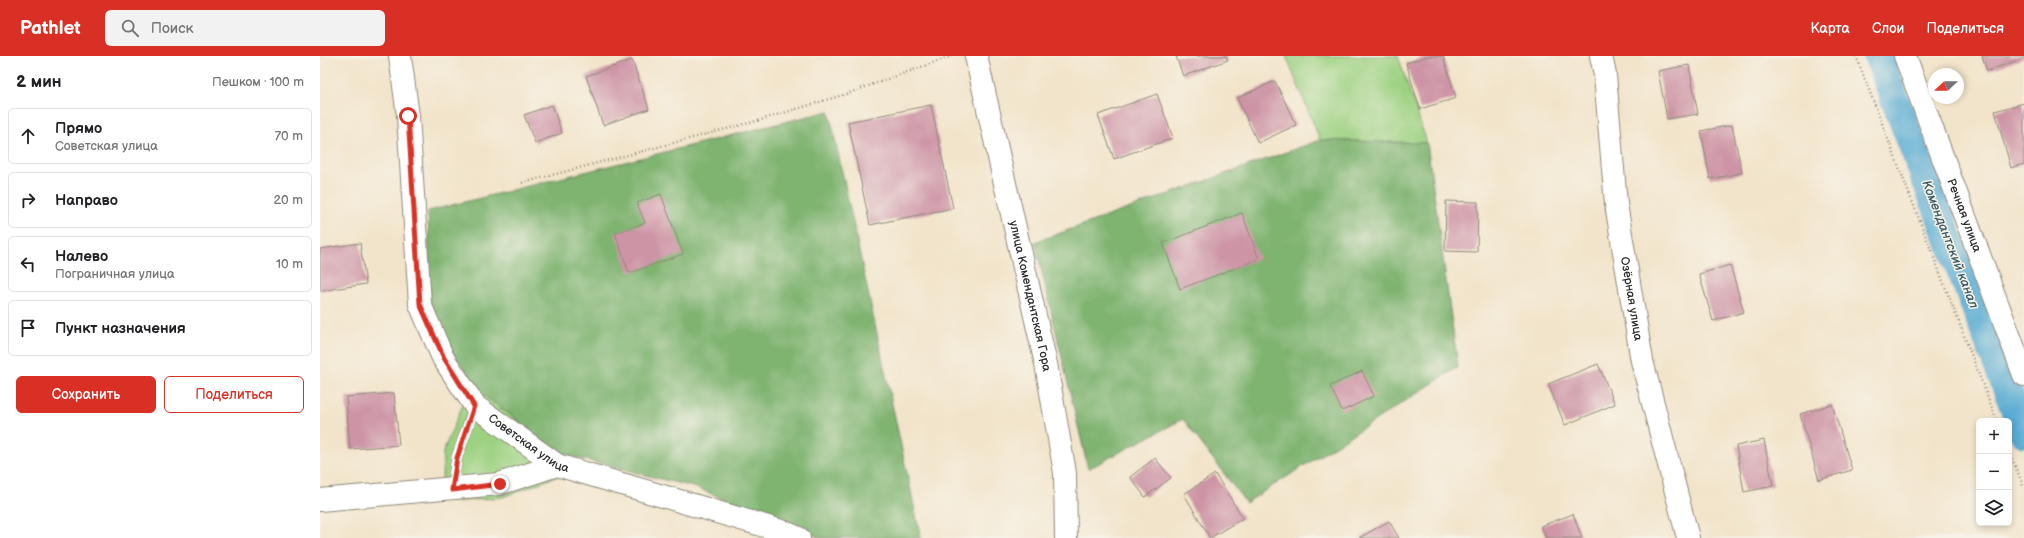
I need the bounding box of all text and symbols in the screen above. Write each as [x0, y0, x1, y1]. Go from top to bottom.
search box [105, 10, 385, 46]
text: Pathlet [20, 17, 81, 40]
icon: search [119, 17, 141, 39]
text: Поиск [151, 19, 194, 38]
text: Карта [1810, 20, 1850, 37]
text: Слои [1872, 20, 1904, 37]
text: Поделиться [1926, 20, 2004, 37]
north arrow [1928, 68, 1964, 104]
text: 2 мин [16, 72, 62, 92]
text: Пешком · 100 m [212, 74, 304, 90]
route start [399, 107, 417, 125]
text: Прямо [55, 119, 102, 138]
icon: ahead [17, 125, 39, 147]
text: 70 m [275, 128, 303, 144]
text: Советская улица [55, 138, 158, 154]
street label: Речная улица [1943, 176, 1985, 254]
water label: Комендантский канал [1918, 178, 1982, 311]
icon: right [17, 189, 39, 211]
text: Направо [55, 191, 118, 210]
text: 20 m [273, 192, 303, 208]
street label: улица Комендантская Гора [1006, 219, 1054, 373]
text: Налево [55, 247, 108, 266]
icon: left [17, 253, 39, 275]
text: 10 m [276, 256, 303, 272]
street label: Озёрная улица [1617, 256, 1646, 342]
text: Пограничная улица [55, 266, 175, 282]
icon: arrive [17, 317, 39, 339]
text: Пункт назначения [55, 319, 186, 338]
button: Сохранить [16, 376, 156, 413]
button: Поделиться [164, 376, 304, 413]
street label: Советская улица [485, 411, 571, 476]
map controls [1976, 418, 2012, 526]
button: + [1976, 418, 2012, 454]
button: − [1976, 454, 2012, 490]
route end [491, 475, 509, 493]
button: layers [1976, 490, 2012, 526]

